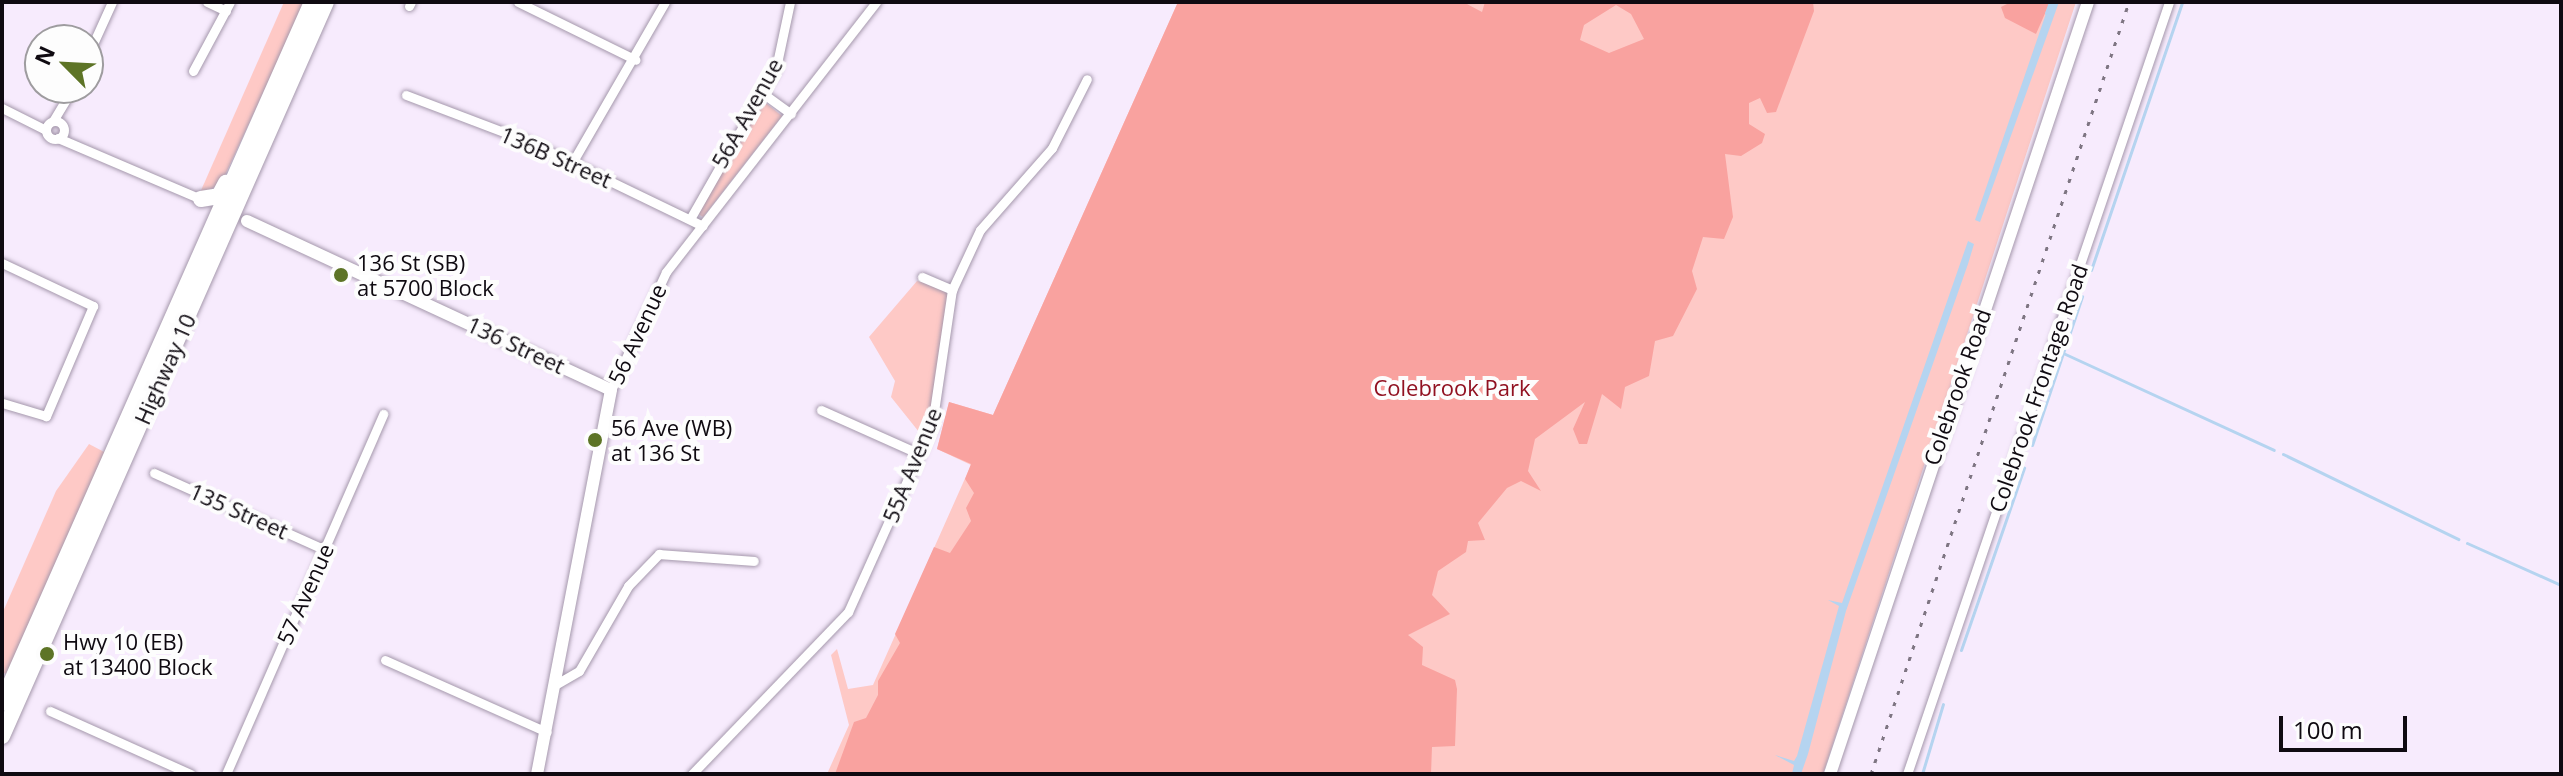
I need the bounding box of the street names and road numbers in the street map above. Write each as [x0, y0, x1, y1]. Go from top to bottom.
street label: 56A Avenue [706, 54, 788, 172]
street label: 136B Street [496, 121, 616, 193]
street label: Colebrook Frontage Road [1983, 260, 2093, 516]
street label: 56 Avenue [602, 280, 672, 388]
street label: Colebrook Road [1918, 305, 1996, 469]
street label: Highway 10 [129, 310, 201, 428]
street label: 136 Street [463, 311, 569, 379]
street label: 55A Avenue [877, 404, 947, 526]
street label: 135 Street [186, 478, 292, 544]
street label: 57 Avenue [271, 540, 339, 648]

